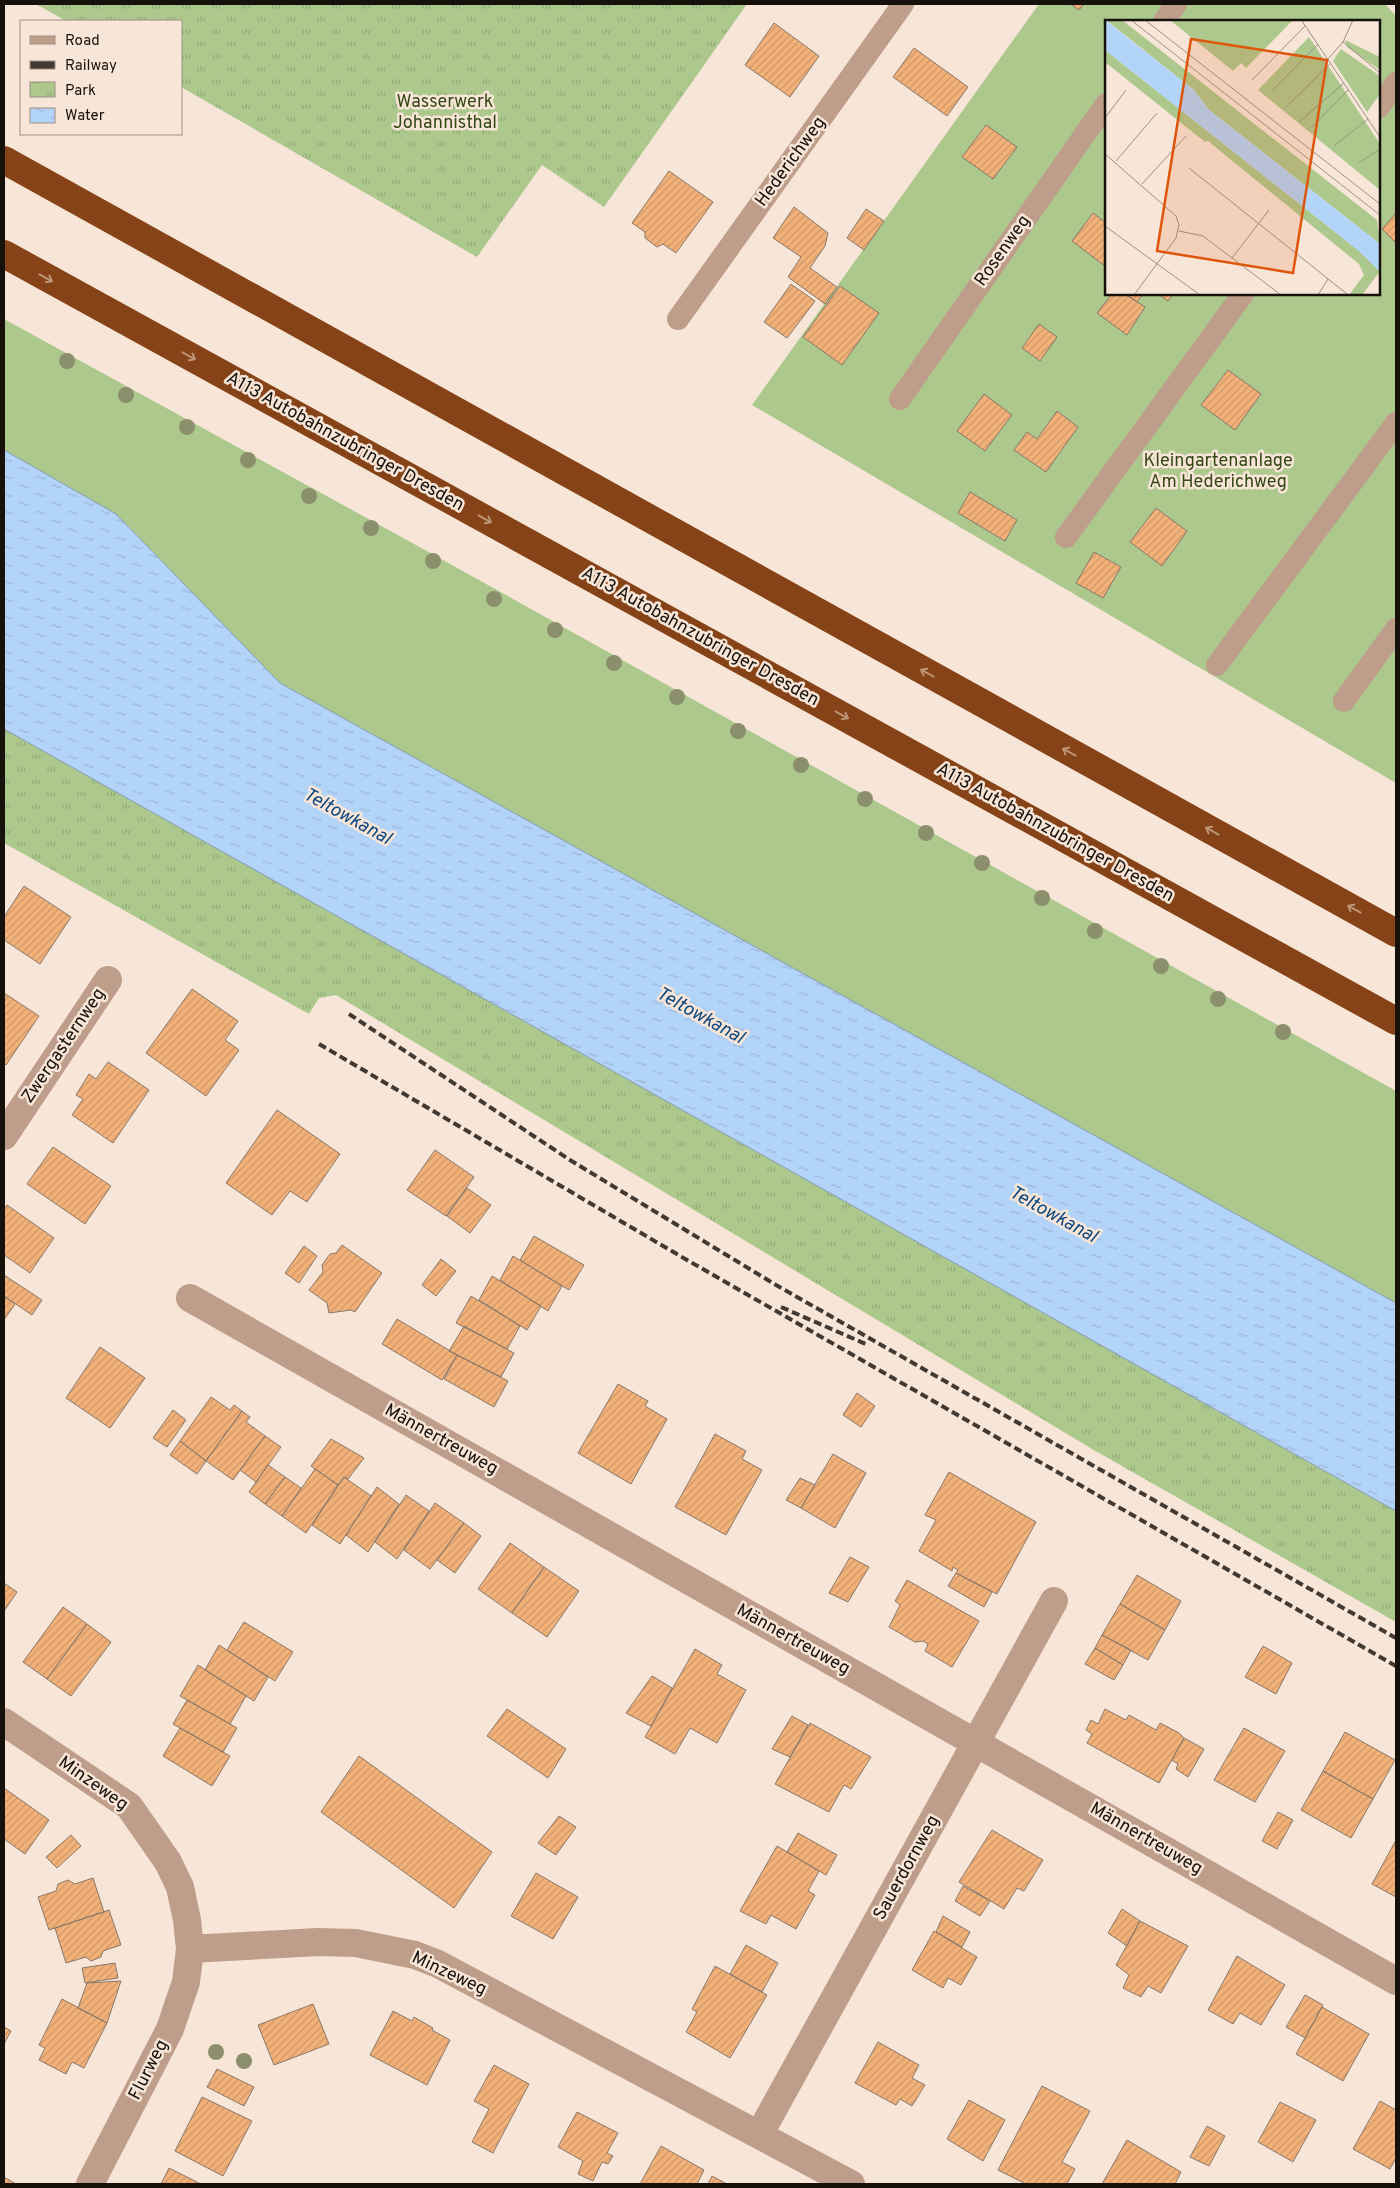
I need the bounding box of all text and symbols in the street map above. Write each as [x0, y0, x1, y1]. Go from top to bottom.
legend [20, 20, 182, 135]
inset map [1105, 20, 1380, 295]
text: Road [65, 32, 100, 51]
text: Railway [65, 57, 117, 76]
text: Park [65, 82, 96, 101]
park label: Wasserwerk Johannisthal [393, 91, 497, 135]
text: Water [65, 107, 105, 126]
street label: Hederichweg [751, 112, 831, 212]
street label: Rosenweg [970, 211, 1036, 291]
one-way arrow [39, 273, 54, 283]
one-way arrow [181, 351, 196, 361]
street label: A113 Autobahnzubringer Dresden [222, 367, 468, 517]
park label: Kleingartenanlage Am Hederichweg [1143, 450, 1293, 494]
one-way arrow [477, 514, 492, 524]
street label: A113 Autobahnzubringer Dresden [577, 562, 823, 712]
one-way arrow [920, 668, 935, 678]
one-way arrow [834, 711, 848, 721]
one-way arrow [1063, 746, 1077, 756]
street label: A113 Autobahnzubringer Dresden [932, 758, 1178, 908]
water label: Teltowkanal [299, 783, 396, 852]
one-way arrow [1205, 825, 1219, 835]
one-way arrow [1347, 904, 1361, 914]
water label: Teltowkanal [652, 982, 749, 1051]
street label: Zwergasternweg [17, 984, 111, 1108]
water label: Teltowkanal [1005, 1181, 1102, 1250]
street label: Männertreuweg [380, 1399, 502, 1481]
street label: Männertreuweg [732, 1599, 854, 1681]
street label: Minzeweg [53, 1752, 133, 1816]
street label: Männertreuweg [1085, 1797, 1207, 1881]
street label: Sauerdornweg [869, 1811, 945, 1925]
street label: Minzeweg [408, 1947, 490, 2001]
street label: Flurweg [124, 2036, 174, 2104]

